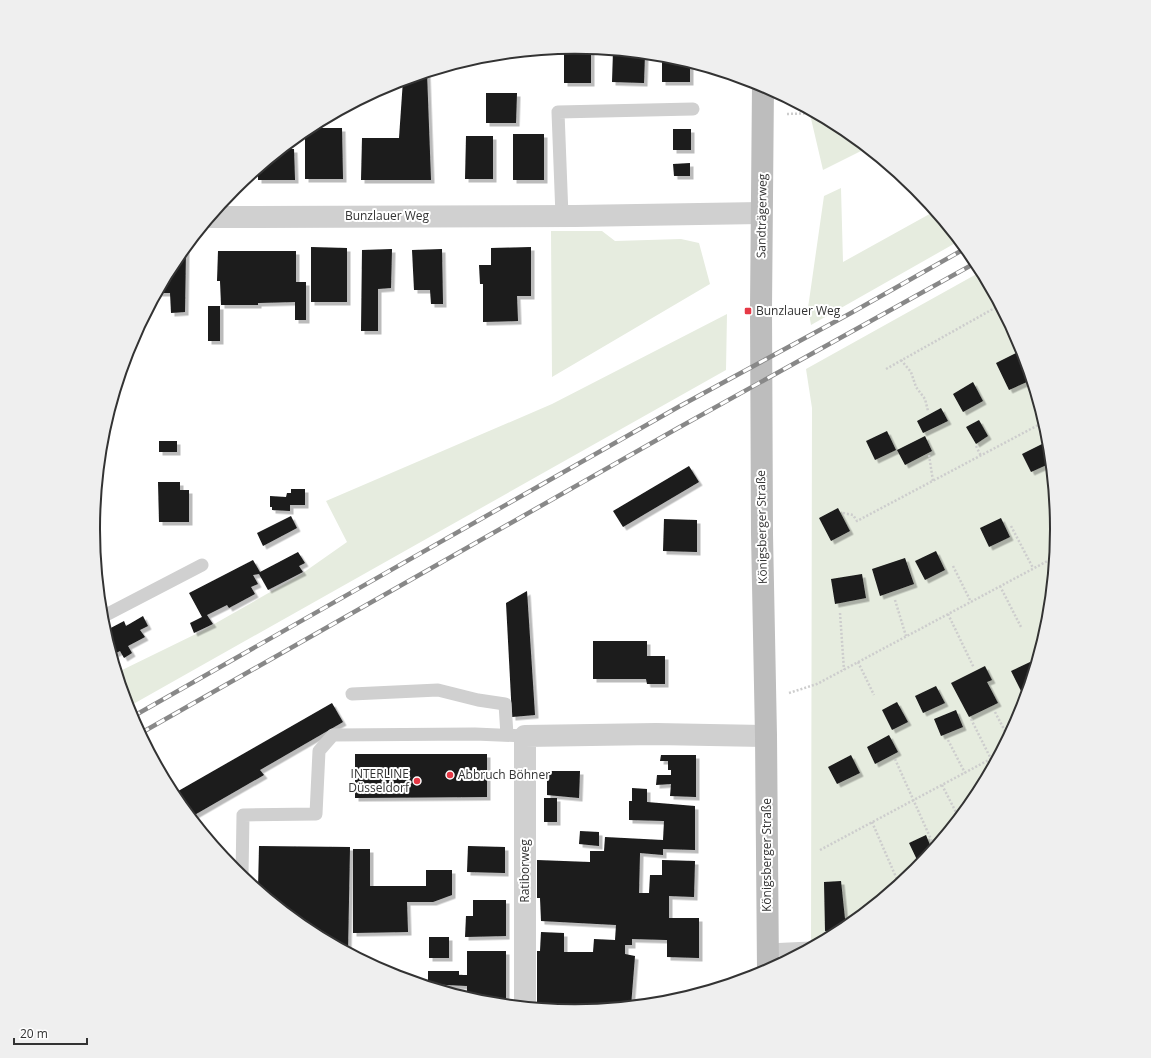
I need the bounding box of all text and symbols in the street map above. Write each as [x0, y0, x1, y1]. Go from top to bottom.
street label: Sandträgerweg [752, 173, 771, 258]
street label: Bunzlauer Weg [345, 207, 430, 224]
place label: Bunzlauer Weg [756, 302, 841, 319]
marker: Bunzlauer Weg [743, 306, 753, 316]
street label: Königsberger Straße [752, 470, 771, 584]
place label: INTERLINE Düsseldorf [348, 765, 410, 796]
place label: Abbruch Böhner [458, 766, 550, 783]
marker: Abbruch Böhner [445, 770, 455, 780]
marker: INTERLINE Düsseldorf [412, 776, 422, 786]
street label: Königsberger Straße [758, 798, 775, 912]
street label: Ratiborweg [516, 839, 533, 903]
scale bar [14, 1020, 87, 1046]
text: 20 m [20, 1025, 48, 1042]

